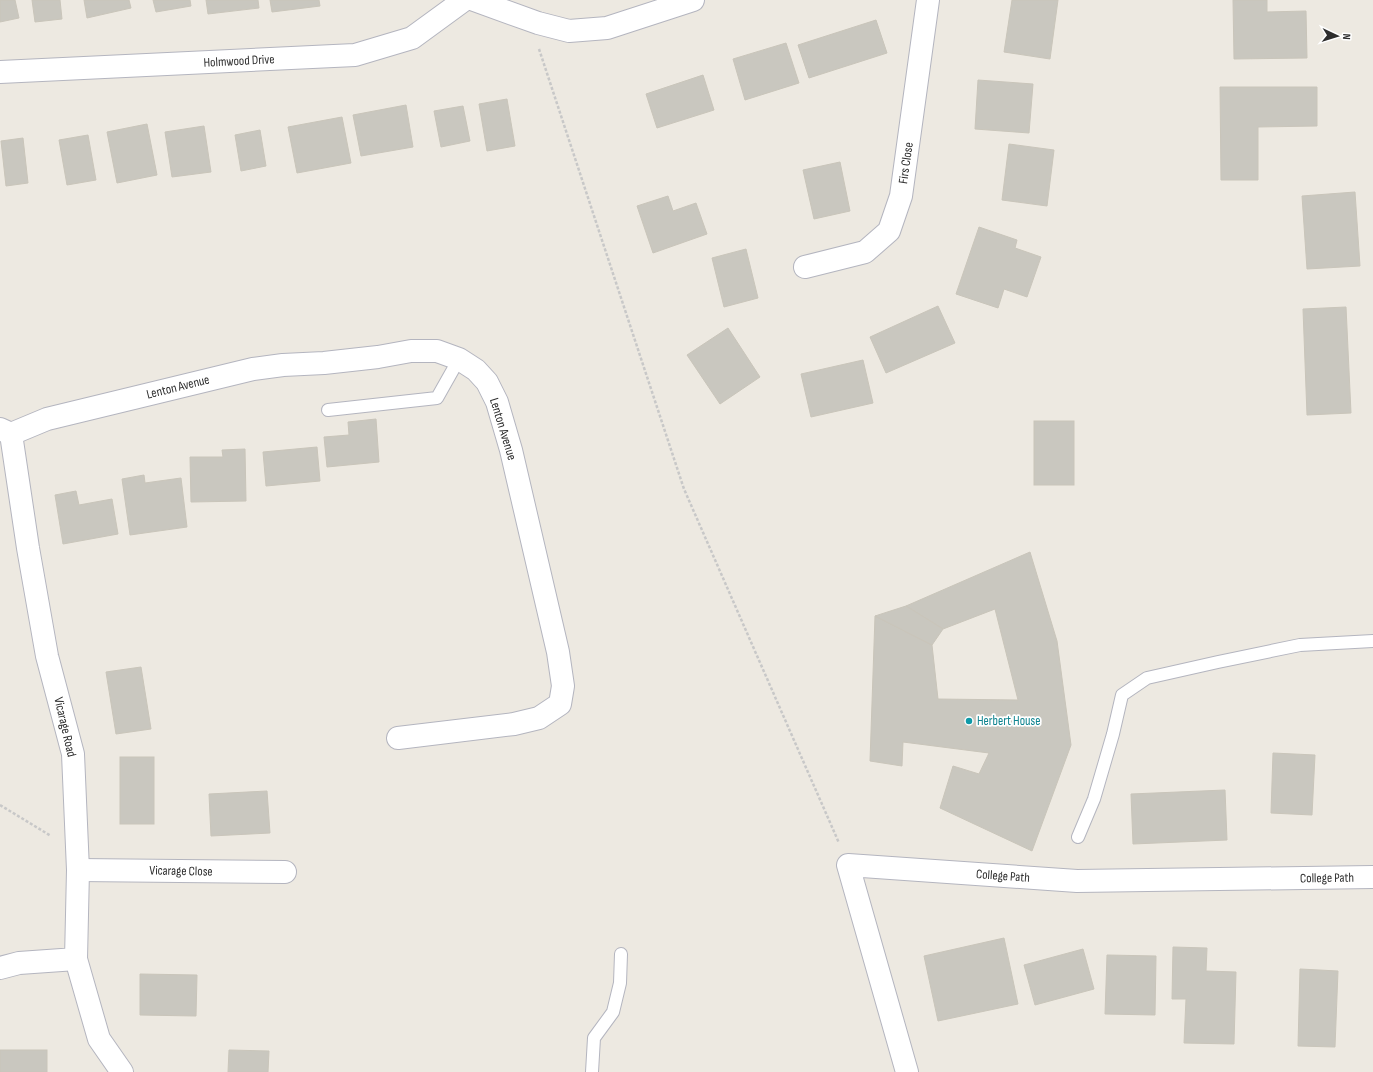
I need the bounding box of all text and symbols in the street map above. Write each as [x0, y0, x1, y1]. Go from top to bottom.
north arrow [1317, 16, 1357, 56]
text: N [1340, 33, 1353, 40]
street label: Holmwood Drive [203, 51, 275, 71]
street label: Firs Close [895, 141, 917, 185]
street label: Lenton Avenue [145, 371, 211, 403]
street label: Lenton Avenue [486, 396, 520, 462]
street label: Vicarage Road [50, 696, 80, 758]
place label: Herbert House [977, 713, 1040, 729]
marker: Herbert House [964, 716, 974, 726]
street label: Vicarage Close [149, 862, 213, 880]
street label: College Path [976, 866, 1030, 886]
street label: College Path [1300, 870, 1354, 886]

